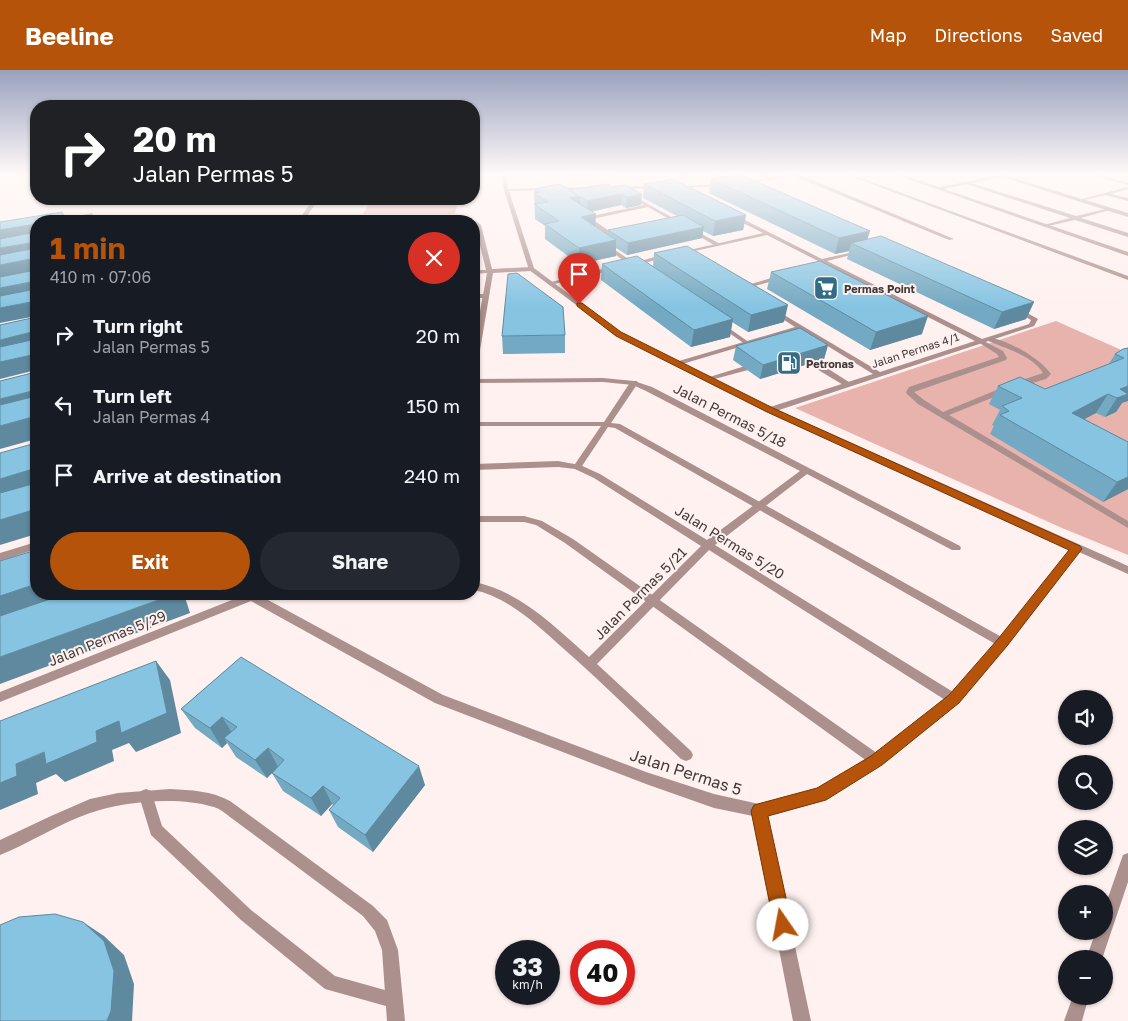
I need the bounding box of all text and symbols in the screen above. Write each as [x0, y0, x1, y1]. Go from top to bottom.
text: Beeline [25, 21, 114, 50]
text: Map [870, 24, 906, 46]
text: Directions [934, 24, 1022, 46]
text: Saved [1050, 24, 1103, 46]
text: 20 m [133, 118, 216, 160]
icon: right [50, 120, 115, 185]
text: Jalan Permas 5 [133, 160, 294, 187]
text: 1 min [50, 230, 126, 266]
button: close [408, 232, 460, 284]
pin [558, 253, 600, 304]
icon: arrive [565, 260, 593, 288]
text: 410 m · 07:06 [50, 267, 151, 287]
supermarket icon: Permas Point [813, 275, 839, 301]
place label: Permas Point [844, 282, 916, 295]
text: Turn right [93, 314, 183, 337]
icon: right [50, 321, 78, 349]
text: 20 m [416, 324, 460, 347]
street label: Jalan Permas 4/1 [870, 330, 960, 370]
text: Jalan Permas 5 [93, 337, 210, 357]
fuel station icon: Petronas [776, 350, 802, 376]
place label: Petronas [806, 357, 854, 370]
street label: Jalan Permas 5/18 [671, 379, 789, 451]
text: Turn left [93, 384, 172, 407]
icon: left [50, 391, 78, 419]
text: 150 m [406, 394, 460, 417]
text: Jalan Permas 4 [93, 407, 210, 427]
icon: arrive [50, 461, 78, 489]
text: Arrive at destination [93, 464, 281, 487]
text: 240 m [404, 464, 460, 487]
street label: Jalan Permas 5/20 [672, 501, 788, 583]
button: Exit [50, 532, 250, 590]
button: Share [260, 532, 460, 590]
street label: Jalan Permas 5/21 [590, 543, 690, 643]
street label: Jalan Permas 5/29 [46, 607, 168, 669]
map controls [1058, 690, 1113, 1005]
button: sound [1058, 690, 1113, 745]
street label: Jalan Permas 5 [627, 744, 745, 800]
button: search [1058, 755, 1113, 810]
button: layers [1058, 820, 1113, 875]
button: + [1058, 885, 1113, 940]
position arrow [756, 898, 808, 950]
speed limit sign: 40 [570, 940, 635, 1005]
button: − [1058, 950, 1113, 1005]
text: 33 [512, 951, 543, 982]
text: km/h [512, 977, 543, 992]

